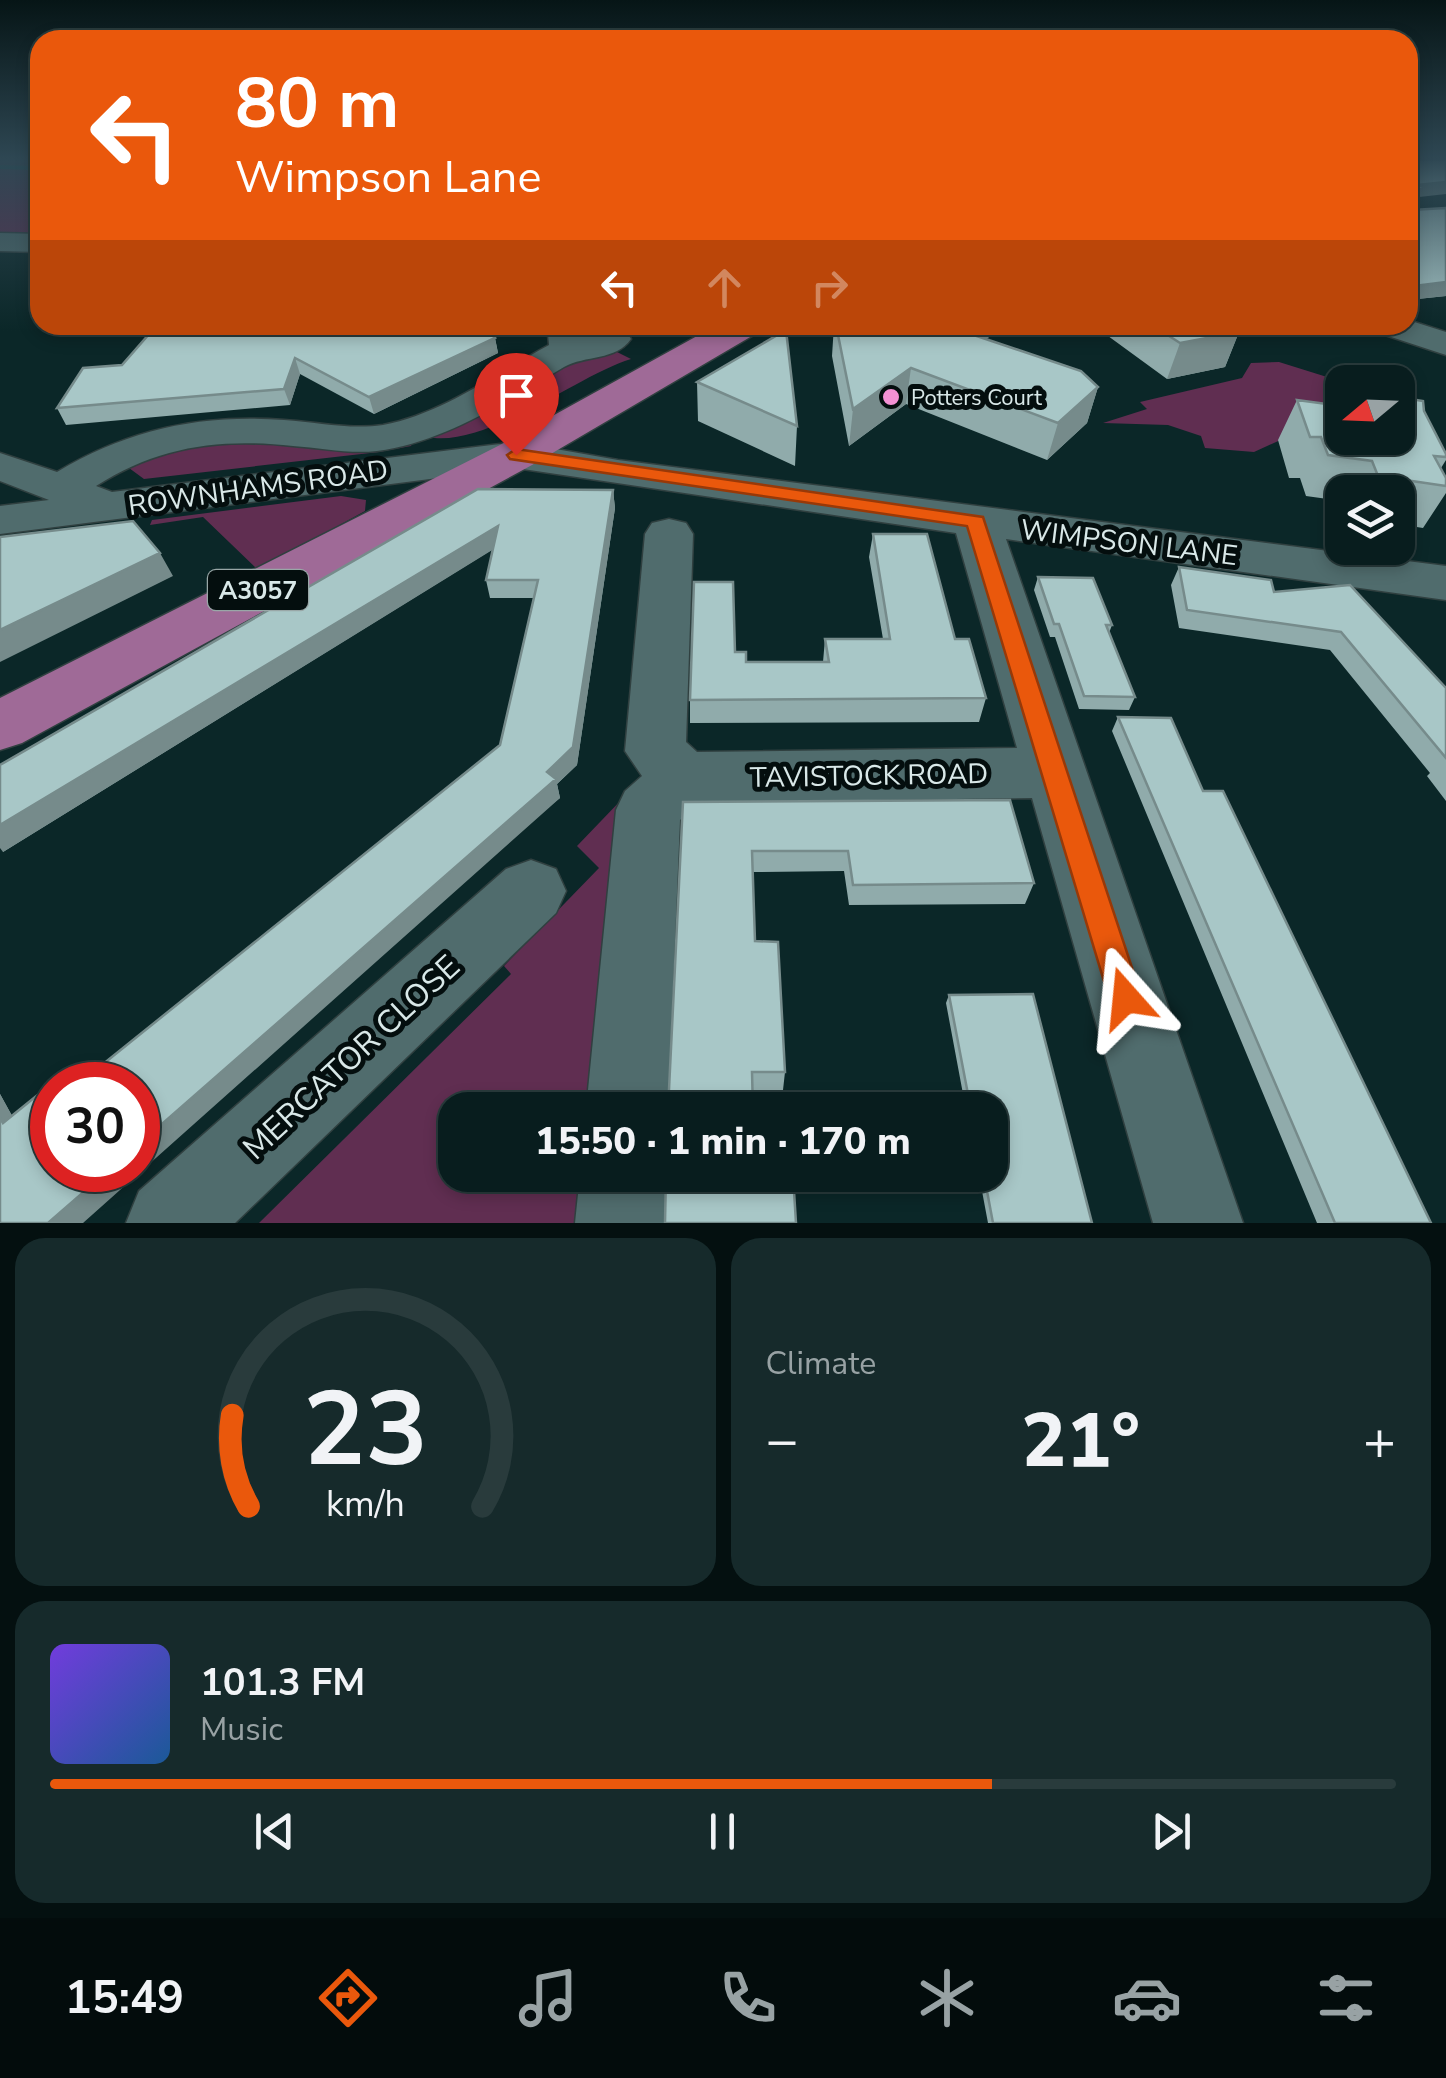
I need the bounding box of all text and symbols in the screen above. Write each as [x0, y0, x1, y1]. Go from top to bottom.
text: 80 m [235, 56, 399, 152]
icon: left [70, 70, 200, 200]
text: Wimpson Lane [235, 147, 541, 208]
icon: left [592, 260, 647, 315]
icon: ahead [697, 260, 752, 315]
icon: right [802, 260, 857, 315]
pin [474, 353, 559, 456]
north arrow [1325, 365, 1415, 455]
map controls [1325, 365, 1415, 565]
icon: arrive [489, 368, 544, 423]
place label: Potters Court [911, 383, 1042, 413]
marker: Potters Court [880, 386, 902, 408]
street label: ROWNHAMS ROAD [126, 451, 391, 525]
button: layers [1325, 475, 1415, 565]
street label: WIMPSON LANE [1018, 511, 1240, 575]
road number: A3057 [208, 570, 308, 610]
street label: TAVISTOCK ROAD [749, 755, 989, 797]
street label: MERCATOR CLOSE [234, 946, 469, 1169]
position arrow [1074, 946, 1178, 1050]
speed limit sign: 30 [30, 1062, 160, 1192]
text: 15:50 · 1 min · 170 m [535, 1116, 911, 1167]
text: Climate [766, 1342, 876, 1385]
text: 23 [303, 1359, 428, 1501]
text: 21° [1021, 1390, 1140, 1492]
text: − [766, 1403, 799, 1478]
text: + [1363, 1403, 1396, 1478]
text: km/h [326, 1480, 405, 1529]
text: 101.3 FM [200, 1657, 365, 1708]
text: Music [200, 1708, 283, 1751]
icon: previous [247, 1804, 302, 1859]
icon: pause [695, 1804, 750, 1859]
icon: next [1144, 1804, 1199, 1859]
icon: directions [313, 1963, 383, 2033]
icon: music [513, 1963, 583, 2033]
icon: phone [713, 1963, 783, 2033]
icon: climate [912, 1963, 982, 2033]
icon: car [1112, 1963, 1182, 2033]
icon: filters [1311, 1963, 1381, 2033]
text: 15:49 [65, 1968, 184, 2029]

